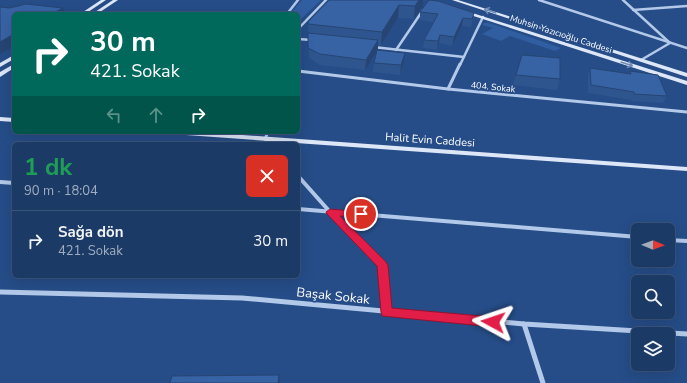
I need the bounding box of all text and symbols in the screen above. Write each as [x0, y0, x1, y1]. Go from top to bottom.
one-way arrow [484, 7, 496, 15]
street label: Muhsin Yazıcıoğlu Caddesi [509, 12, 613, 56]
text: 30 m [90, 23, 156, 61]
icon: right [24, 28, 76, 80]
text: 421. Sokak [90, 59, 180, 83]
one-way arrow [621, 61, 634, 68]
street label: 404. Sokak [470, 79, 516, 95]
icon: left [103, 104, 125, 126]
icon: ahead [145, 104, 167, 126]
icon: right [187, 104, 209, 126]
street label: Halit Evin Caddesi [385, 129, 475, 151]
text: 1 dk [24, 151, 72, 183]
button: close [246, 155, 288, 197]
text: 90 m · 18:04 [24, 182, 98, 200]
pin [344, 197, 378, 231]
icon: arrive [350, 203, 372, 225]
text: Sağa dön [58, 222, 123, 242]
north arrow [631, 223, 675, 267]
map controls [631, 223, 675, 371]
icon: right [24, 230, 46, 252]
text: 30 m [253, 231, 288, 251]
text: 421. Sokak [58, 242, 123, 260]
button: search [631, 275, 675, 319]
street label: Başak Sokak [295, 283, 371, 309]
position arrow [472, 301, 514, 343]
button: layers [631, 327, 675, 371]

